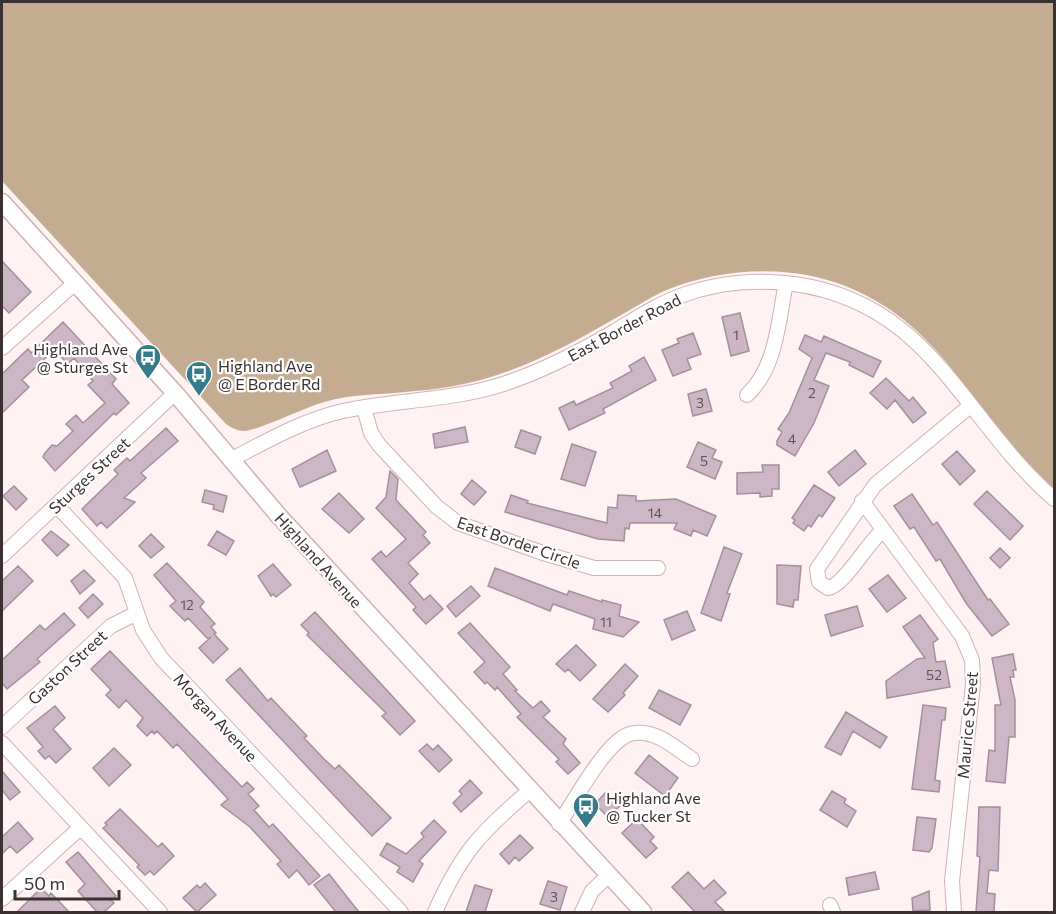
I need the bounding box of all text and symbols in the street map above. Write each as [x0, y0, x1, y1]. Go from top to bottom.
street label: East Border Road [564, 289, 684, 365]
house number: 1 [733, 326, 739, 343]
place label: Highland Ave @ Sturges St [33, 339, 128, 376]
bus stop icon: Highland Ave @ Sturges St [133, 342, 163, 380]
place label: Highland Ave @ E Border Rd [218, 356, 320, 393]
bus stop icon: Highland Ave @ E Border Rd [184, 359, 214, 397]
house number: 2 [808, 384, 816, 401]
house number: 3 [696, 394, 704, 411]
house number: 4 [788, 430, 797, 447]
street label: Sturges Street [45, 432, 134, 517]
house number: 5 [700, 452, 708, 469]
house number: 14 [648, 504, 663, 521]
street label: Highland Avenue [271, 509, 367, 611]
street label: East Border Circle [455, 512, 583, 572]
house number: 12 [180, 596, 194, 613]
house number: 11 [600, 613, 612, 630]
street label: Gaston Street [24, 625, 111, 708]
house number: 52 [926, 666, 942, 683]
street label: Morgan Avenue [170, 669, 262, 765]
street label: Maurice Street [953, 670, 981, 779]
place label: Highland Ave @ Tucker St [606, 788, 701, 825]
bus stop icon: Highland Ave @ Tucker St [571, 791, 601, 829]
scale bar [15, 863, 118, 901]
text: 50 m [24, 872, 65, 894]
house number: 3 [550, 888, 558, 905]

